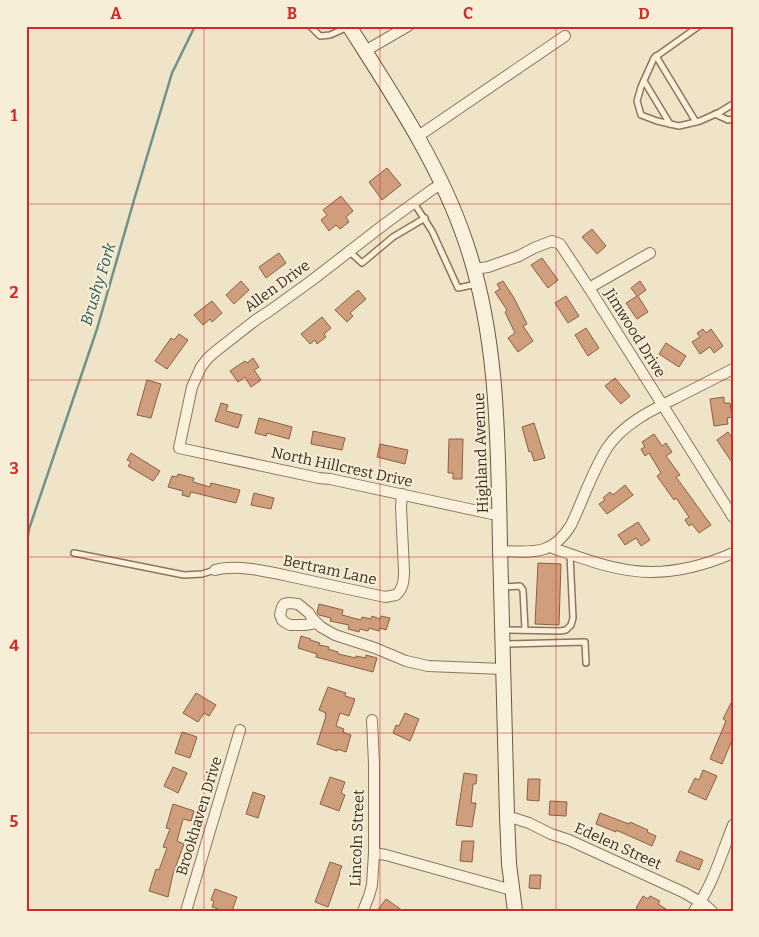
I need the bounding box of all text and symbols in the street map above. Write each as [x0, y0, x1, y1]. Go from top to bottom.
text: A [110, 4, 122, 23]
text: B [287, 4, 297, 23]
text: C [463, 4, 473, 23]
text: D [638, 4, 650, 23]
text: 1 [11, 106, 18, 125]
water label: Brushy Fork [76, 240, 120, 328]
street label: Allen Drive [241, 256, 313, 316]
text: 2 [9, 283, 19, 302]
street label: Jimwood Drive [600, 284, 669, 381]
street label: Highland Avenue [470, 393, 492, 513]
street label: North Hillcrest Drive [270, 443, 414, 491]
text: 3 [9, 459, 19, 478]
street label: Bertram Lane [281, 551, 379, 589]
text: 4 [9, 636, 19, 655]
street label: Brookhaven Drive [172, 754, 226, 878]
street label: Lincoln Street [346, 789, 368, 887]
text: 5 [10, 812, 19, 831]
street label: Edelen Street [572, 819, 665, 873]

